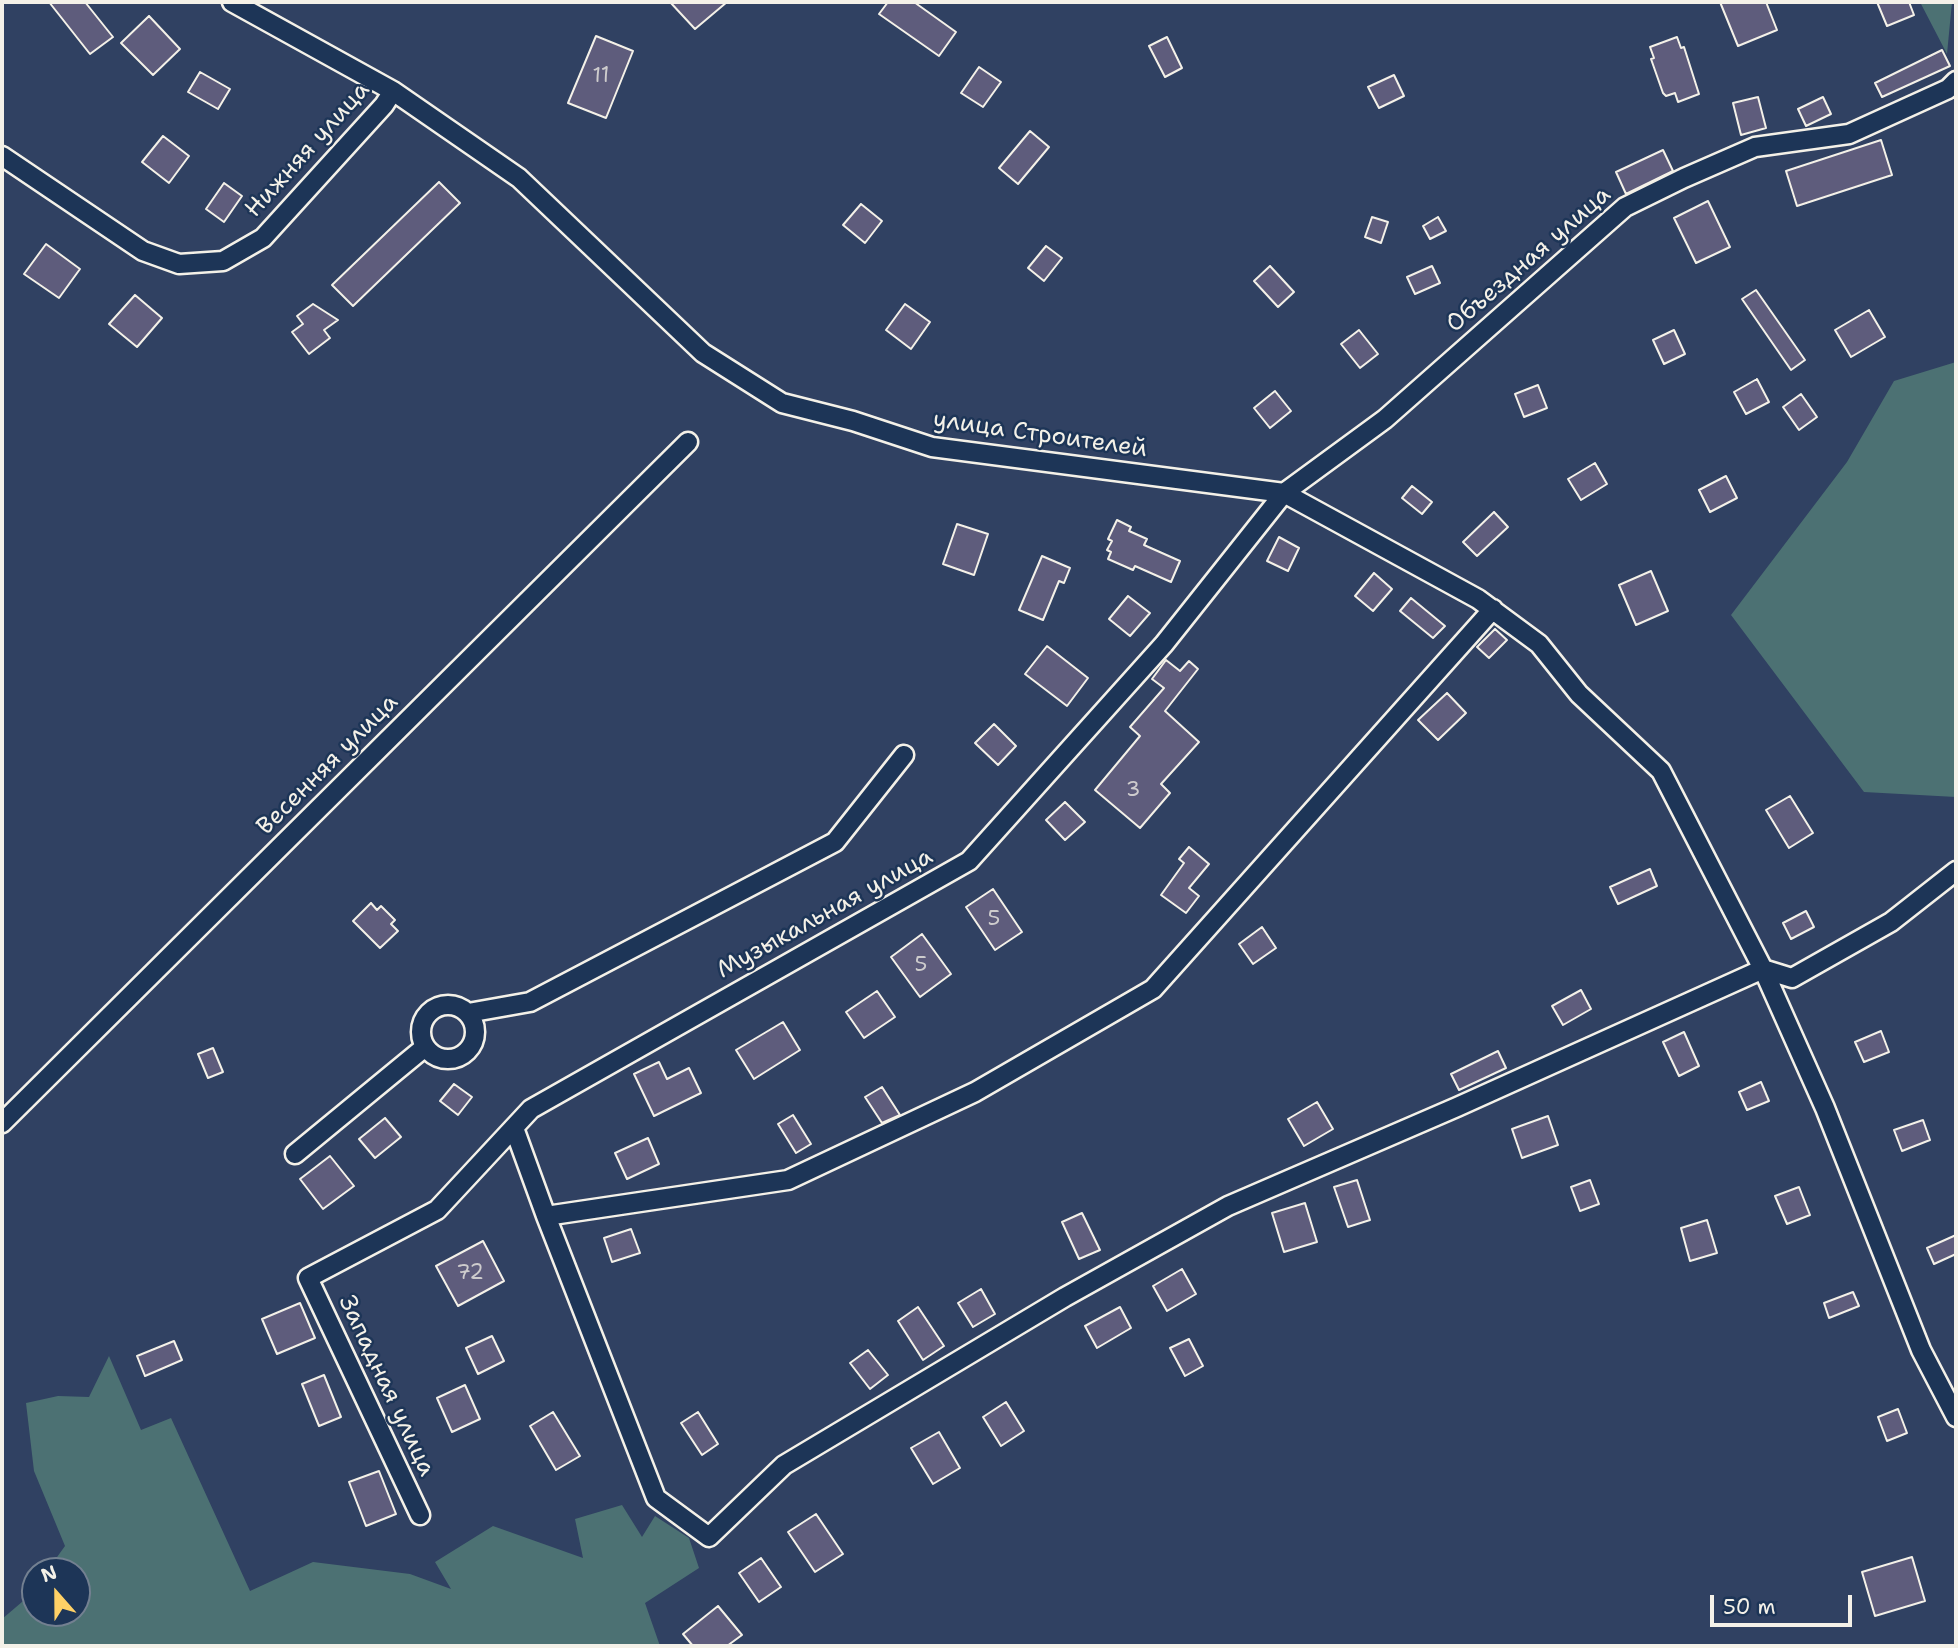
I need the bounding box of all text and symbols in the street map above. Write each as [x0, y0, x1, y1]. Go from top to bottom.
house number: 11 [593, 64, 609, 90]
street label: Нижняя улица [240, 76, 376, 224]
street label: Объездная улица [1441, 181, 1617, 339]
street label: улица Строителей [931, 406, 1149, 464]
street label: Весенняя улица [251, 688, 405, 842]
house number: 3 [1126, 778, 1140, 804]
street label: Музыкальная улица [712, 843, 938, 985]
house number: 5 [988, 907, 1000, 933]
house number: 5 [915, 953, 927, 979]
house number: 72 [456, 1261, 484, 1287]
street label: Западная улица [332, 1291, 440, 1481]
north arrow [21, 1557, 91, 1627]
text: N [38, 1559, 61, 1588]
scale bar [1713, 1582, 1855, 1626]
text: 50 m [1723, 1593, 1776, 1621]

